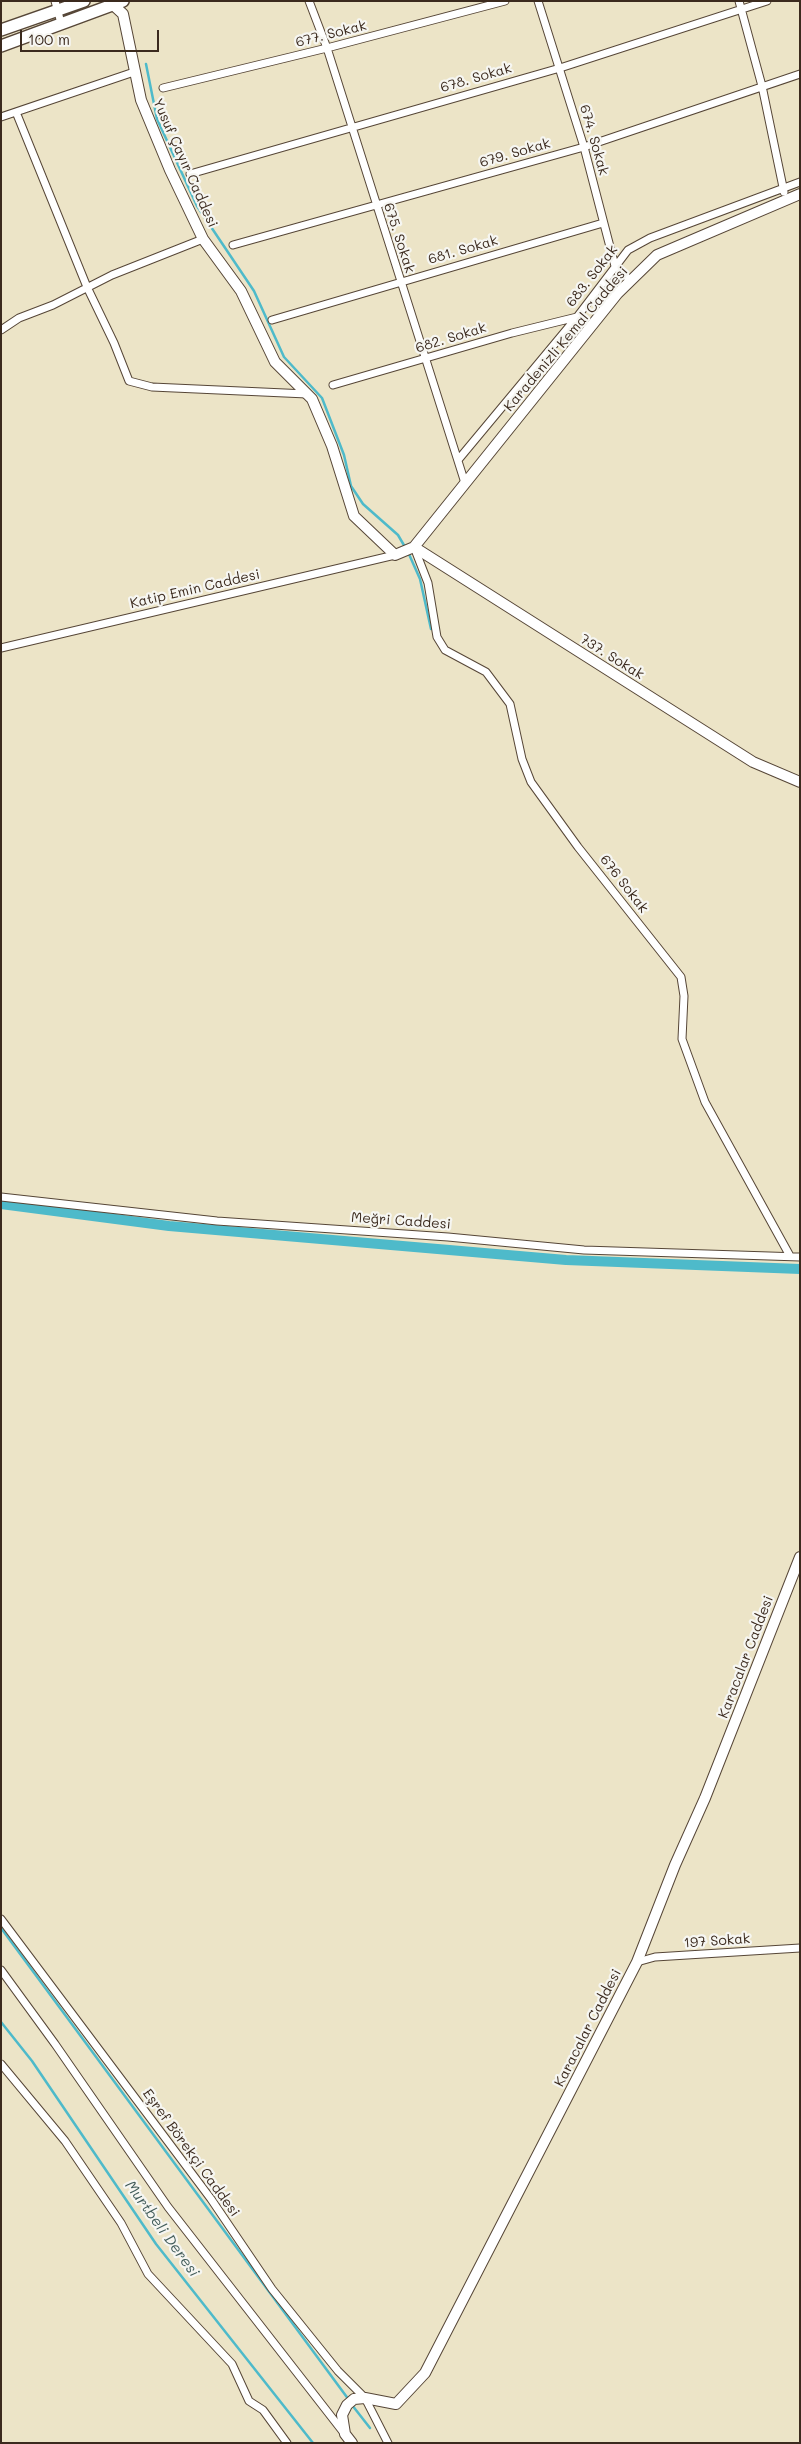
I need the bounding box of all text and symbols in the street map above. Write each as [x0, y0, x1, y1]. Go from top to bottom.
street label: 677. Sokak [294, 17, 368, 51]
scale bar [22, 20, 161, 52]
text: 100 m [28, 29, 70, 49]
street label: 678. Sokak [439, 60, 513, 96]
street label: Yusuf Çayır Caddesi [149, 96, 221, 230]
street label: 674. Sokak [576, 103, 612, 177]
street label: 679. Sokak [478, 135, 552, 171]
street label: 675. Sokak [380, 201, 418, 275]
street label: 681. Sokak [426, 232, 500, 268]
street label: 683. Sokak [563, 242, 621, 310]
street label: Karadenizli Kemal Caddesi [500, 263, 632, 415]
street label: 682. Sokak [414, 319, 488, 357]
street label: Katip Emin Caddesi [128, 566, 262, 612]
street label: 737. Sokak [577, 631, 647, 683]
street label: 676 Sokak [596, 852, 652, 916]
street label: Meğri Caddesi [351, 1209, 451, 1233]
street label: Karacalar Caddesi [715, 1593, 777, 1721]
street label: 197 Sokak [683, 1930, 751, 1952]
street label: Karacalar Caddesi [551, 1966, 625, 2090]
street label: Eşref Börekçi Caddesi [139, 2086, 243, 2220]
water label: Murtbeli Deresi [121, 2177, 203, 2281]

